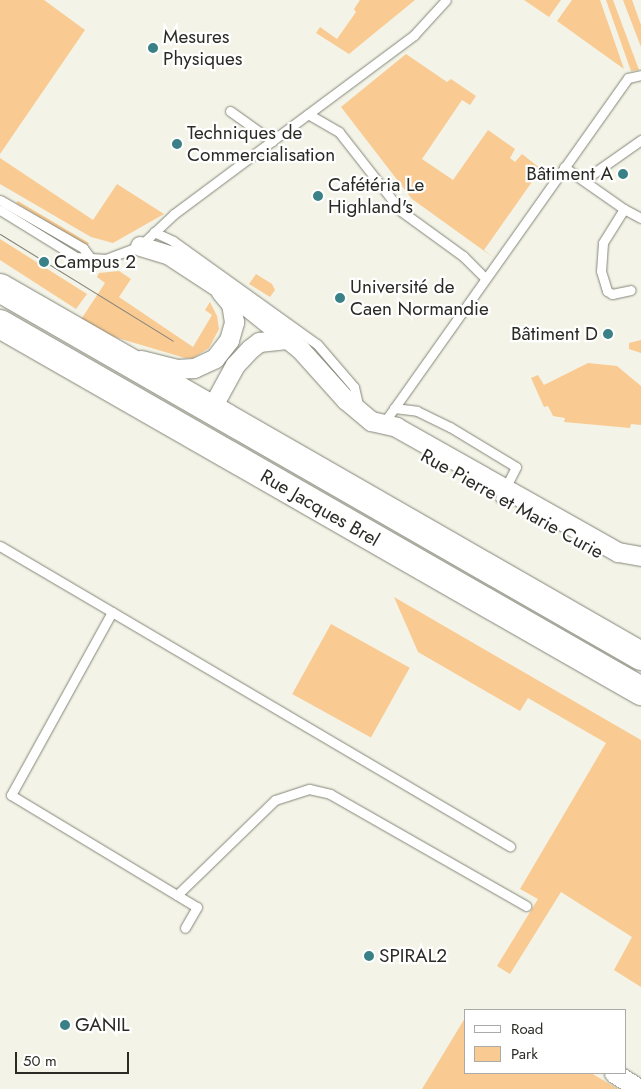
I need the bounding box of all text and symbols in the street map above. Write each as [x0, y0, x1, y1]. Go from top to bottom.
place label: Mesures Physiques [163, 26, 242, 70]
marker: Mesures Physiques [147, 42, 159, 54]
place label: Techniques de Commercialisation [187, 122, 335, 166]
marker: Techniques de Commercialisation [171, 138, 183, 150]
place label: Bâtiment A [526, 163, 613, 185]
marker: Bâtiment A [617, 168, 629, 180]
place label: Cafétéria Le Highland's [328, 174, 424, 218]
marker: Cafétéria Le Highland's [312, 190, 324, 202]
place label: Campus 2 [54, 251, 136, 273]
marker: Campus 2 [38, 256, 50, 268]
place label: Université de Caen Normandie [350, 276, 489, 320]
marker: Université de Caen Normandie [334, 292, 346, 304]
place label: Bâtiment D [511, 323, 598, 345]
marker: Bâtiment D [602, 328, 614, 340]
street label: Rue Pierre et Marie Curie [417, 444, 607, 564]
street label: Rue Jacques Brel [256, 465, 384, 551]
place label: SPIRAL2 [379, 945, 447, 967]
marker: SPIRAL2 [363, 950, 375, 962]
legend [463, 1009, 626, 1074]
place label: GANIL [75, 1014, 130, 1036]
text: Road [511, 1018, 543, 1040]
marker: GANIL [59, 1019, 71, 1031]
scale bar [18, 1042, 131, 1074]
text: Park [511, 1043, 538, 1065]
text: 50 m [23, 1050, 57, 1072]

